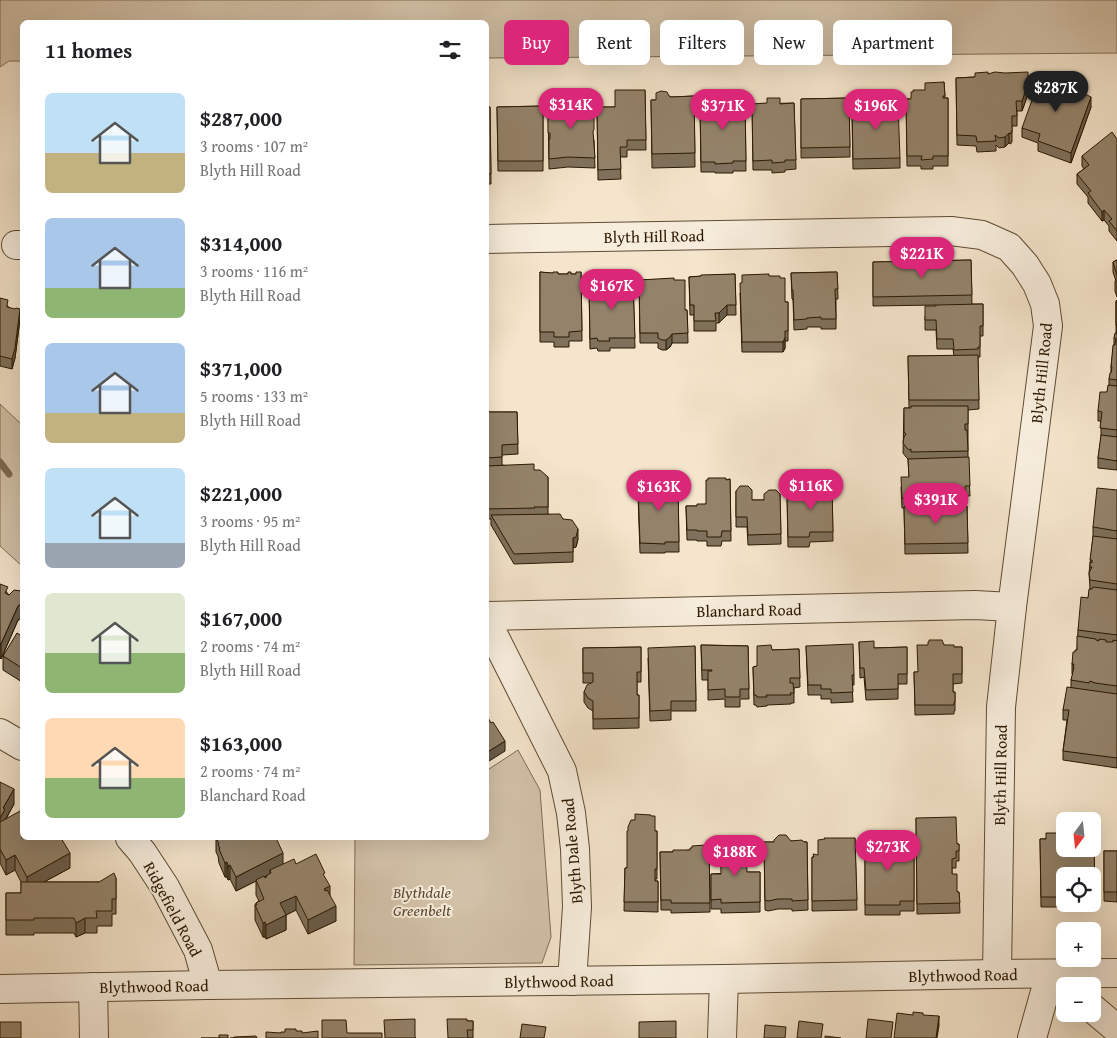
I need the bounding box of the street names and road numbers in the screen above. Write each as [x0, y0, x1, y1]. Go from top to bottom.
street label: Blyth Hill Road [603, 223, 705, 249]
street label: Blyth Hill Road [1024, 321, 1058, 424]
street label: Blanchard Road [696, 597, 802, 623]
street label: Blyth Hill Road [987, 724, 1013, 826]
street label: Blyth Dale Road [555, 797, 589, 905]
street label: Ridgefield Road [138, 857, 208, 961]
street label: Blythwood Road [908, 962, 1018, 988]
street label: Blythwood Road [504, 968, 614, 994]
street label: Blythwood Road [99, 973, 209, 999]

